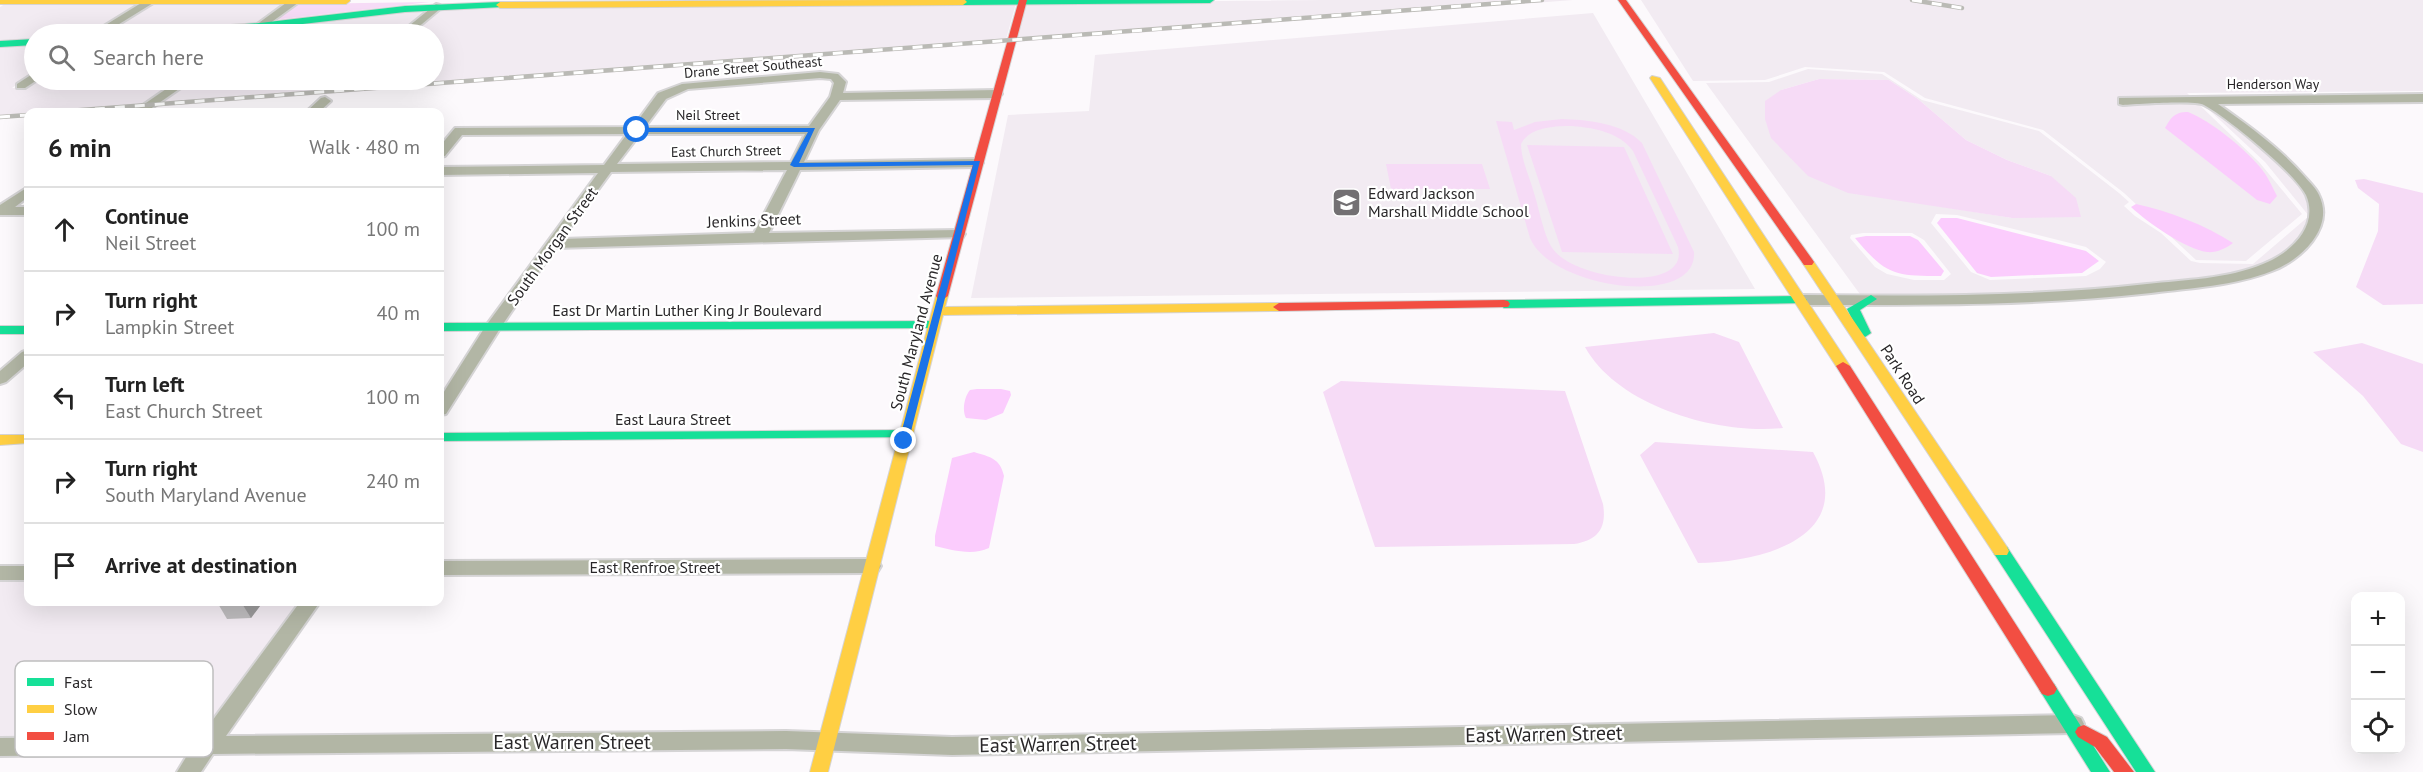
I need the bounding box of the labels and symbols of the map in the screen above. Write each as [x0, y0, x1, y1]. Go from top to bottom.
street label: Drane Street Southeast [683, 52, 823, 82]
street label: Henderson Way [2227, 75, 2320, 93]
street label: Neil Street [676, 106, 740, 124]
route start [623, 116, 649, 142]
street label: East Church Street [671, 141, 782, 161]
street label: South Morgan Street [502, 183, 602, 309]
place label: Edward Jackson Marshall Middle School [1368, 183, 1529, 221]
school or university icon: Edward Jackson Marshall Middle School [1331, 186, 1363, 218]
street label: Jenkins Street [706, 208, 802, 232]
street label: South Maryland Avenue [885, 251, 947, 413]
street label: East Dr Martin Luther King Jr Boulevard [552, 300, 822, 320]
street label: Park Road [1876, 340, 1930, 408]
street label: East Laura Street [615, 409, 732, 429]
route end [890, 427, 916, 453]
street label: East Renfroe Street [590, 557, 721, 577]
legend [15, 661, 213, 757]
text: Fast [64, 672, 93, 692]
text: Slow [64, 699, 98, 719]
street label: East Warren Street [1465, 720, 1623, 748]
text: Jam [63, 726, 90, 746]
street label: East Warren Street [493, 729, 651, 755]
street label: East Warren Street [979, 730, 1137, 758]

